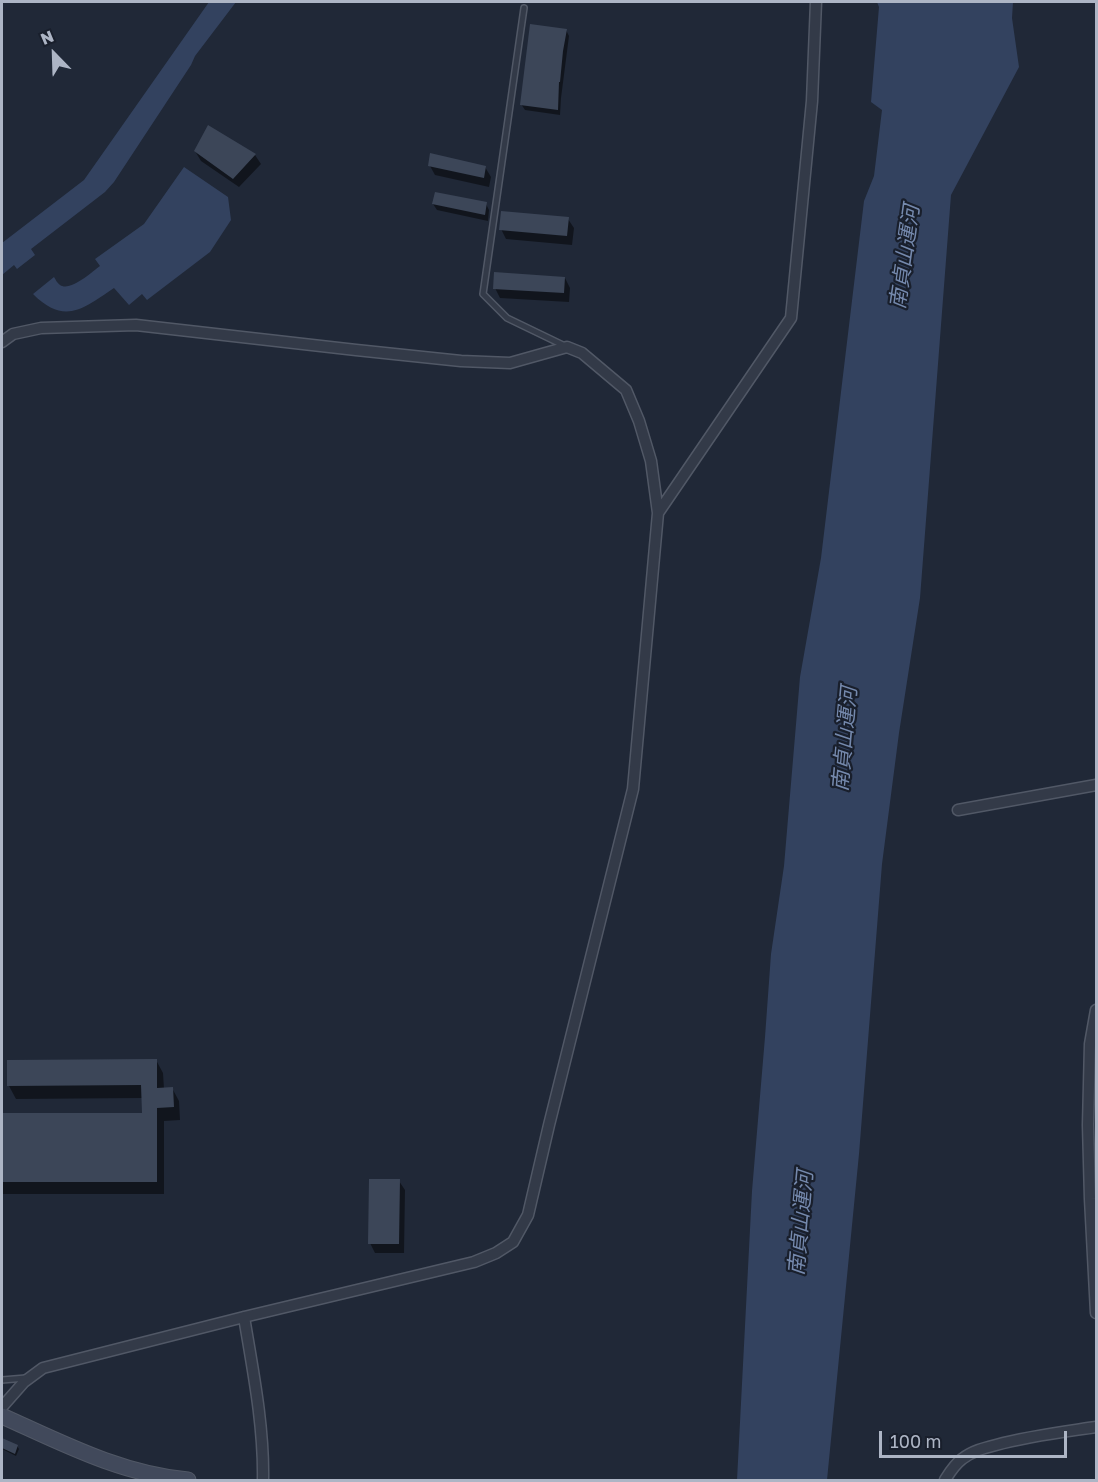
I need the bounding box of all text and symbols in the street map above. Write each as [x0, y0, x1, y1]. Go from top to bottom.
north arrow [24, 24, 84, 84]
text: N [37, 26, 56, 49]
water label: 南貞山運河 [885, 203, 925, 311]
water label: 南貞山運河 [828, 686, 862, 792]
water label: 南貞山運河 [784, 1170, 818, 1276]
scale bar [882, 1419, 1070, 1457]
text: 100 m [890, 1430, 941, 1452]

